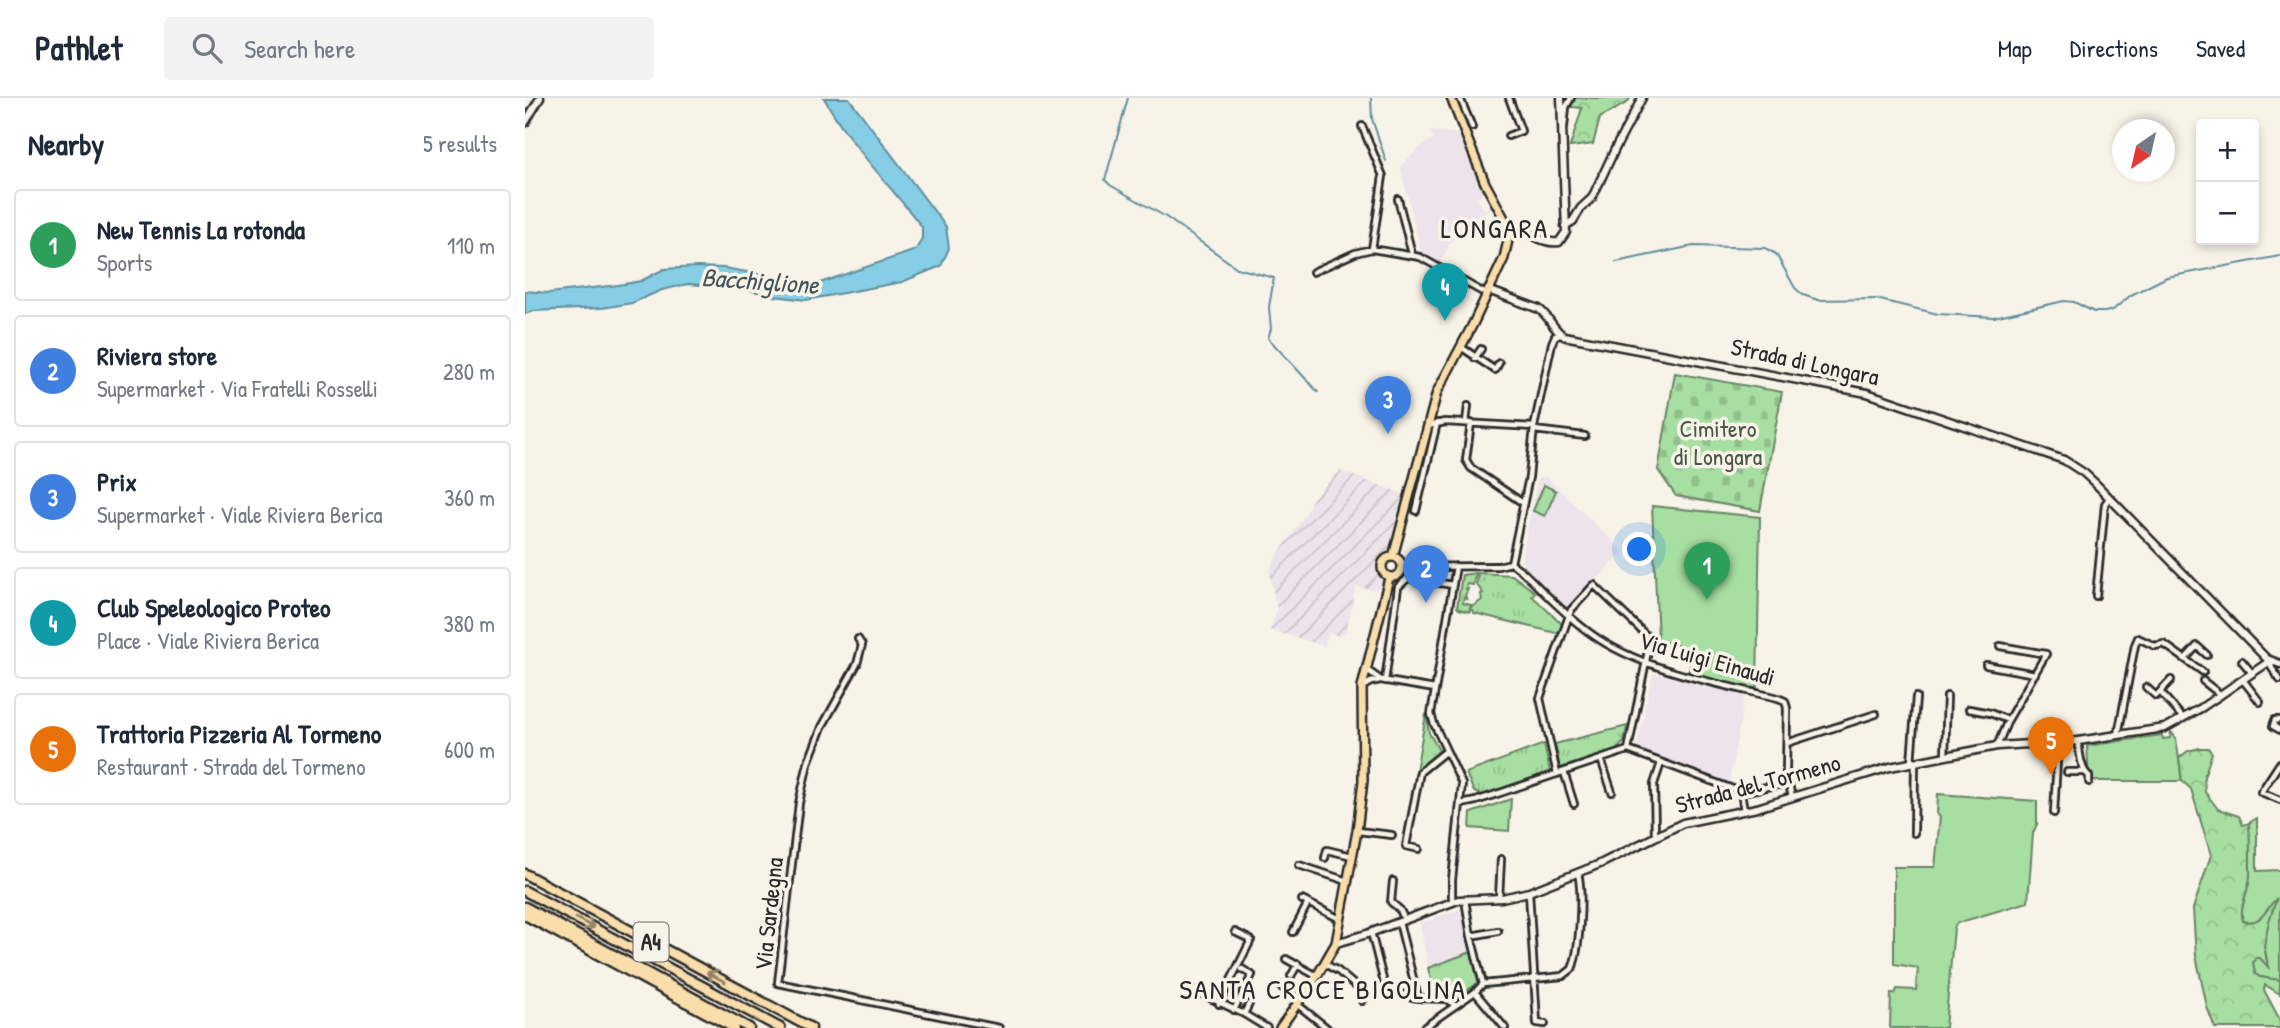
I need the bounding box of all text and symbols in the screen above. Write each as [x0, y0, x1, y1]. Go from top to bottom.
search box [164, 17, 654, 80]
text: Pathlet [35, 26, 122, 70]
icon: search [188, 29, 226, 67]
text: Search here [244, 31, 355, 66]
text: Map [1998, 32, 2032, 64]
text: Directions [2070, 32, 2158, 64]
text: Saved [2196, 32, 2245, 64]
north arrow [2112, 119, 2175, 182]
map controls [2196, 119, 2259, 245]
button: + [2196, 119, 2259, 182]
text: Nearby [28, 124, 104, 164]
text: 5 results [423, 128, 497, 159]
button: − [2196, 182, 2259, 245]
district label: LONGARA [1441, 209, 1549, 247]
text: New Tennis La rotonda [97, 212, 305, 247]
text: 1 [49, 230, 57, 261]
text: 110 m [447, 230, 495, 261]
text: Sports [97, 247, 152, 278]
water label: Bacchiglione [700, 259, 821, 303]
pin: 4 [1422, 263, 1468, 321]
street label: Strada di Longara [1728, 330, 1882, 392]
text: Riviera store [97, 338, 217, 373]
text: 2 [48, 356, 58, 387]
text: 280 m [443, 356, 495, 387]
text: Supermarket · Via Fratelli Rosselli [97, 373, 378, 404]
pin: 3 [1365, 376, 1411, 434]
park label: Cimitero di Longara [1674, 412, 1762, 472]
text: Prix [97, 464, 137, 499]
text: 3 [48, 482, 58, 513]
text: 360 m [444, 482, 495, 513]
text: Supermarket · Viale Riviera Berica [97, 499, 383, 530]
your location [1622, 532, 1656, 566]
pin: 1 [1684, 542, 1730, 600]
pin: 2 [1403, 545, 1449, 603]
text: Club Speleologico Proteo [97, 590, 331, 625]
text: 4 [49, 608, 57, 639]
text: 380 m [444, 608, 495, 639]
street label: Via Luigi Einaudi [1636, 623, 1779, 693]
text: Place · Viale Riviera Berica [97, 625, 319, 656]
text: Trattoria Pizzeria Al Tormeno [97, 716, 381, 751]
pin: 5 [2028, 717, 2074, 775]
text: 5 [48, 734, 58, 765]
text: 600 m [444, 734, 495, 765]
street label: Strada del Tormeno [1672, 746, 1844, 820]
text: Restaurant · Strada del Tormeno [97, 751, 365, 782]
street label: Via Sardegna [746, 856, 790, 972]
one-way arrow [574, 917, 595, 930]
road number: A4 [633, 922, 669, 962]
one-way arrow [706, 969, 727, 983]
district label: SANTA CROCE BIGOLINA [1179, 970, 1467, 1008]

